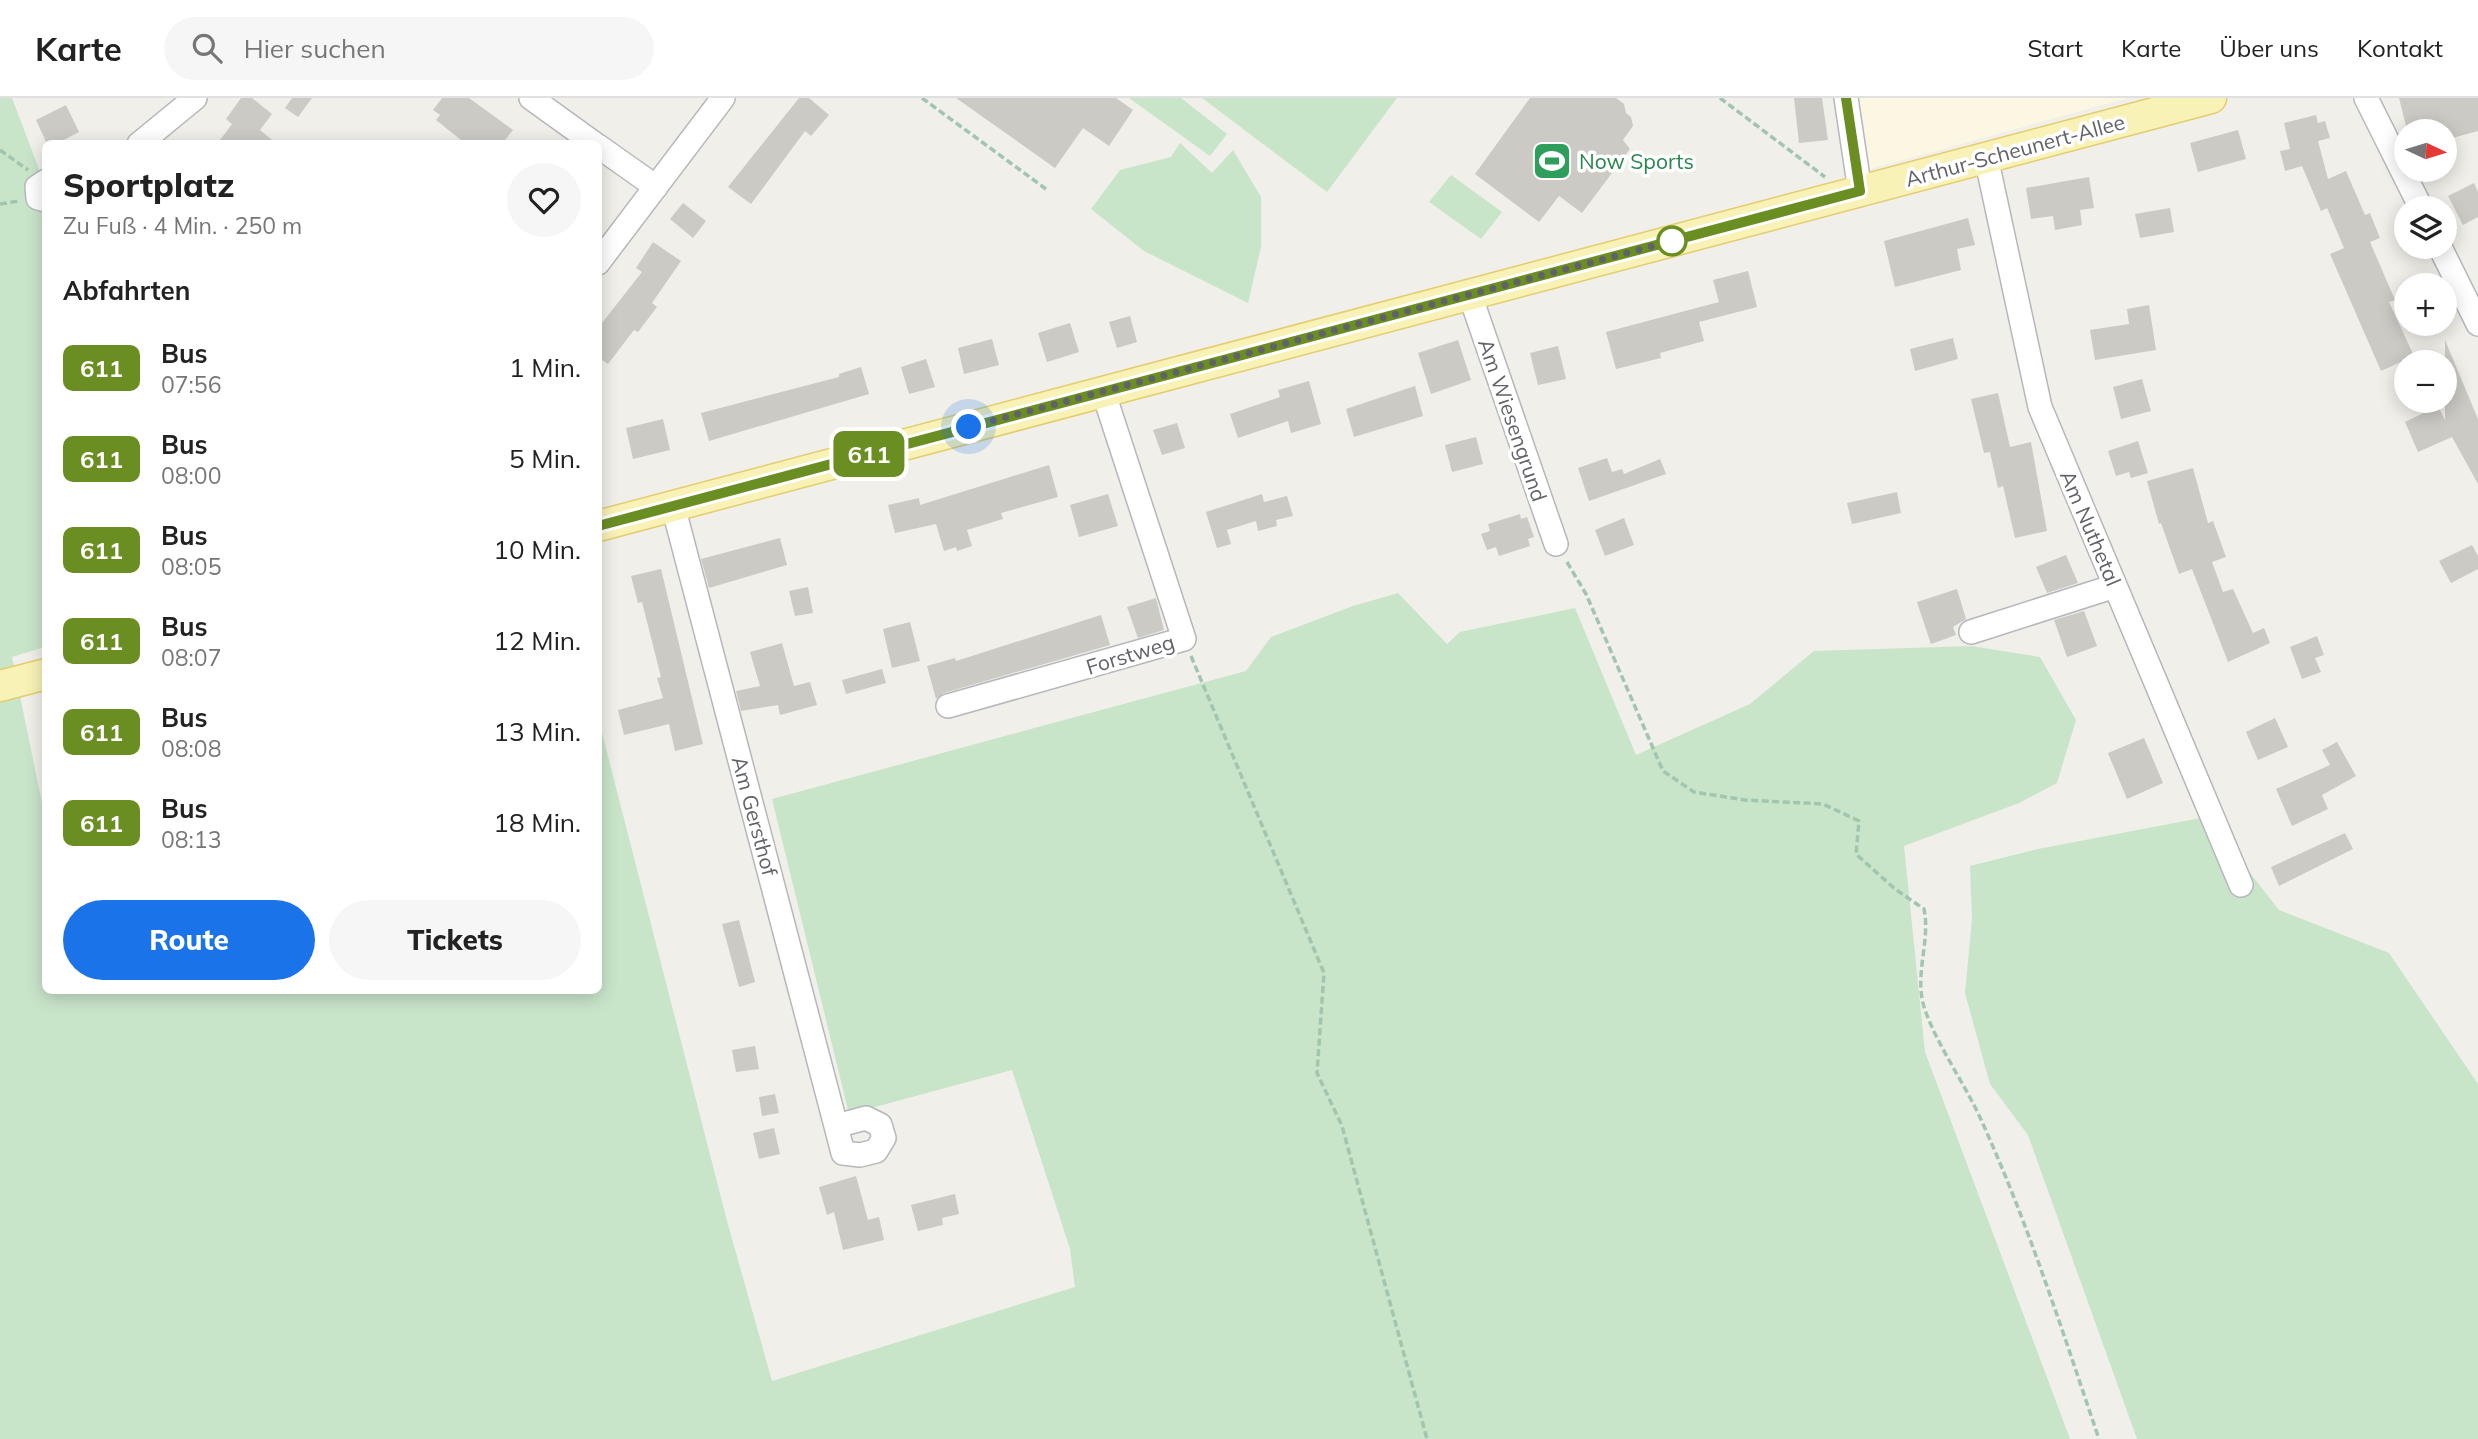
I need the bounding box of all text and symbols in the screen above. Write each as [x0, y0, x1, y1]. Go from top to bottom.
search box [164, 17, 654, 80]
text: Karte [35, 28, 122, 69]
icon: search [188, 29, 226, 67]
text: Hier suchen [244, 32, 386, 65]
text: Start [2027, 33, 2083, 63]
text: Karte [2121, 33, 2181, 63]
text: Über uns [2219, 33, 2319, 63]
text: Kontakt [2357, 33, 2443, 63]
street label: Arthur-Scheunert-Allee [1902, 108, 2128, 192]
north arrow [2394, 119, 2457, 182]
map controls [2394, 119, 2457, 413]
sports icon: Now Sports [1531, 140, 1573, 182]
place label: Now Sports [1579, 148, 1694, 174]
button: heart [507, 163, 581, 237]
text: Sportplatz [63, 164, 235, 205]
button: layers [2394, 196, 2457, 259]
text: Zu Fuß · 4 Min. · 250 m [63, 211, 302, 240]
unlabelled marker [1657, 226, 1687, 256]
button: + [2394, 273, 2457, 336]
text: Abfahrten [63, 274, 190, 307]
street label: Am Wiesengrund [1473, 335, 1553, 505]
text: Bus [161, 337, 207, 370]
button: − [2394, 350, 2457, 413]
text: 1 Min. [509, 351, 581, 384]
text: 611 [80, 353, 123, 383]
text: 07:56 [161, 370, 221, 399]
your location [951, 409, 986, 444]
text: Bus [161, 428, 207, 461]
line badge: 611 [829, 431, 909, 477]
text: 611 [847, 439, 891, 469]
text: 5 Min. [509, 442, 581, 475]
text: 611 [80, 444, 123, 474]
text: 08:00 [161, 461, 221, 490]
street label: Am Nuthetal [2055, 466, 2127, 590]
text: Bus [161, 519, 207, 552]
text: 10 Min. [493, 533, 581, 566]
text: 611 [80, 535, 123, 565]
text: 08:05 [161, 552, 221, 581]
text: Bus [161, 610, 207, 643]
text: 12 Min. [493, 624, 581, 657]
text: 611 [80, 626, 123, 656]
street label: Forstweg [1083, 628, 1177, 680]
text: 08:07 [161, 643, 221, 672]
text: Bus [161, 701, 207, 734]
text: 13 Min. [493, 715, 581, 748]
text: 611 [80, 717, 123, 747]
text: 08:08 [161, 734, 221, 763]
street label: Am Gersthof [727, 753, 784, 879]
text: Bus [161, 792, 207, 825]
text: 18 Min. [493, 806, 581, 839]
text: 611 [80, 808, 123, 838]
text: 08:13 [161, 825, 221, 854]
button: Route [63, 900, 315, 980]
button: Tickets [329, 900, 581, 980]

